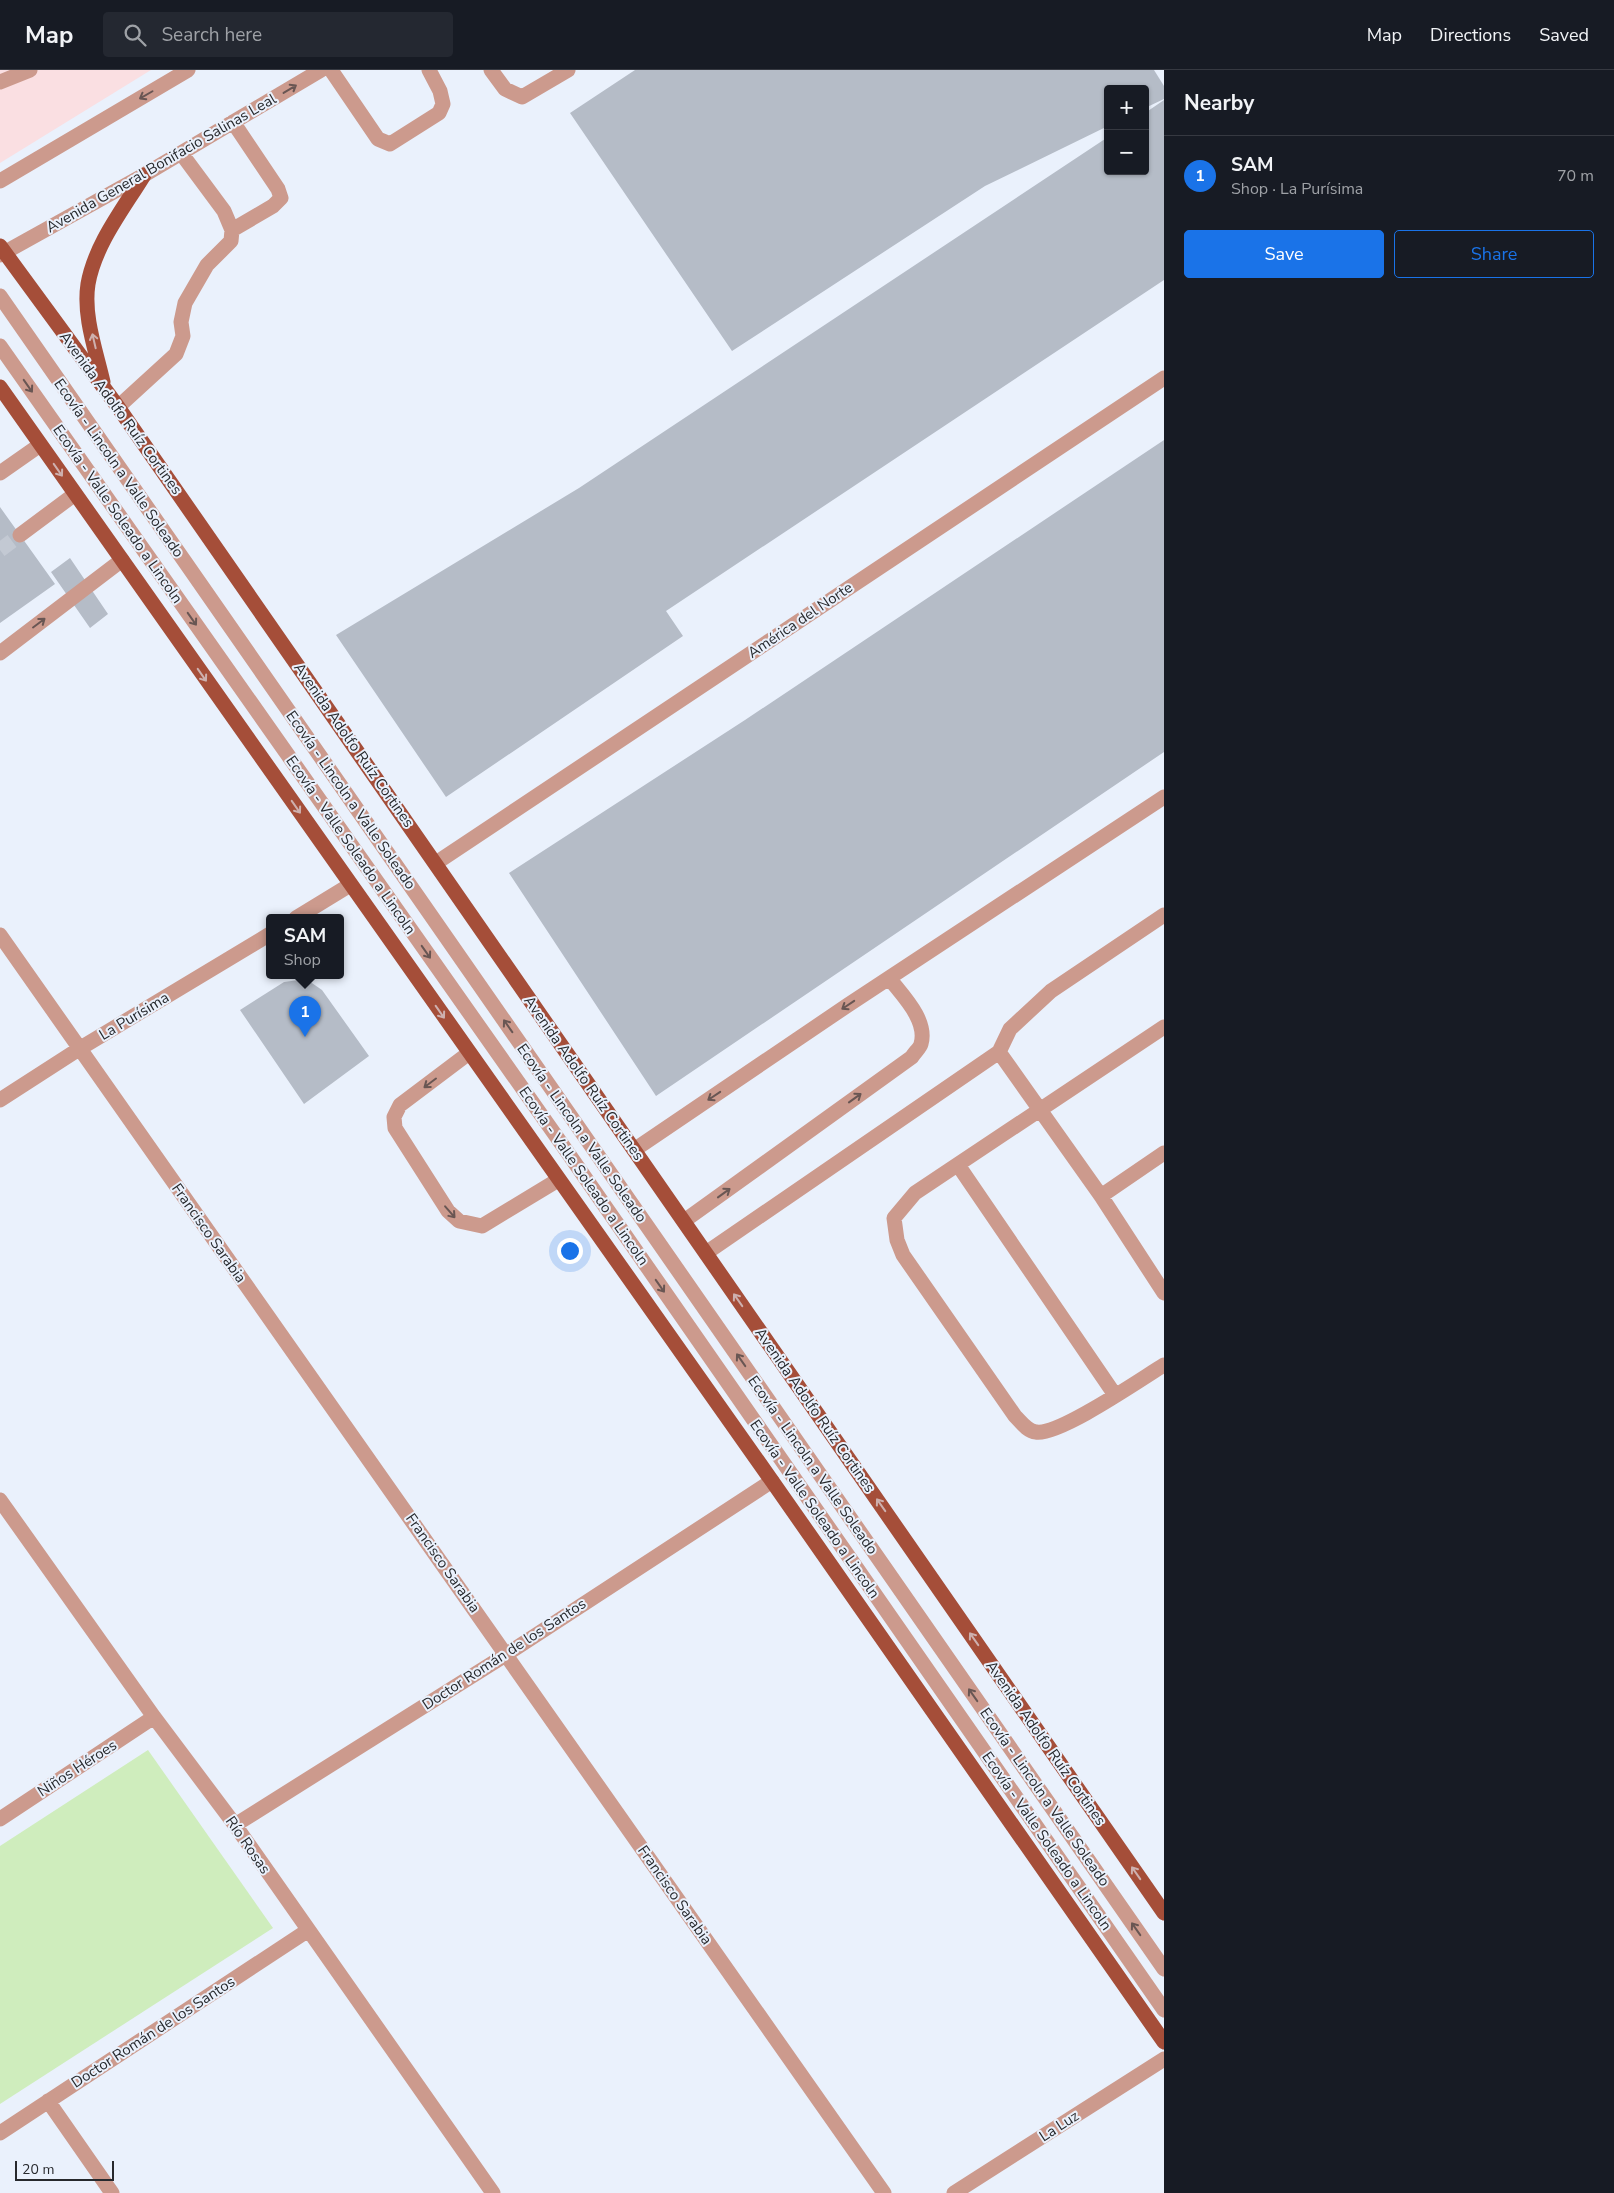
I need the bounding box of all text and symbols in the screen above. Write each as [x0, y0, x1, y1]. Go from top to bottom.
search box [103, 12, 453, 57]
text: Map [25, 19, 73, 51]
icon: search [121, 21, 149, 49]
text: Search here [161, 22, 262, 48]
text: Map [1367, 23, 1402, 47]
text: Directions [1430, 23, 1511, 47]
text: Saved [1539, 23, 1589, 47]
one-way arrow [282, 83, 296, 93]
map controls [1104, 85, 1149, 175]
button: + [1104, 85, 1149, 130]
street label: Avenida General Bonifacio Salinas Leal [42, 88, 280, 237]
text: Nearby [1184, 89, 1254, 117]
one-way arrow [140, 90, 154, 100]
button: − [1104, 130, 1149, 175]
text: SAM [1231, 152, 1274, 178]
text: 1 [1195, 165, 1205, 187]
text: 70 m [1557, 165, 1594, 187]
text: Shop · La Purísima [1231, 178, 1363, 200]
button: Save [1184, 230, 1384, 278]
button: Share [1394, 230, 1594, 278]
street label: Avenida Adolfo Ruíz Cortines [55, 328, 187, 498]
one-way arrow [89, 333, 98, 349]
street label: Ecovía - Lincoln a Valle Soleado [49, 375, 189, 561]
one-way arrow [23, 378, 33, 392]
street label: Ecovía - Valle Soleado a Lincoln [48, 421, 188, 607]
one-way arrow [53, 463, 63, 477]
street label: América del Norte [744, 577, 856, 663]
one-way arrow [187, 611, 197, 625]
one-way arrow [32, 618, 45, 629]
street label: Avenida Adolfo Ruíz Cortines [289, 659, 419, 831]
one-way arrow [197, 667, 207, 681]
street label: Ecovía - Lincoln a Valle Soleado [281, 707, 421, 893]
street label: Ecovía - Valle Soleado a Lincoln [281, 752, 421, 938]
one-way arrow [291, 800, 301, 814]
popup [266, 914, 344, 979]
text: SAM [284, 923, 326, 949]
one-way arrow [421, 945, 432, 958]
text: Shop [284, 949, 321, 971]
street label: La Purísima [95, 987, 173, 1045]
street label: Avenida Adolfo Ruíz Cortines [519, 992, 649, 1164]
pin: 1 [289, 996, 321, 1037]
one-way arrow [841, 999, 855, 1010]
one-way arrow [435, 1005, 445, 1019]
one-way arrow [503, 1019, 513, 1033]
street label: Ecovía - Lincoln a Valle Soleado [512, 1040, 652, 1226]
one-way arrow [424, 1077, 437, 1088]
street label: Ecovía - Valle Soleado a Lincoln [514, 1083, 654, 1269]
one-way arrow [707, 1091, 721, 1101]
one-way arrow [848, 1092, 861, 1103]
street label: Francisco Sarabia [167, 1179, 251, 1287]
one-way arrow [717, 1188, 731, 1198]
one-way arrow [444, 1205, 456, 1218]
your location [557, 1238, 583, 1264]
one-way arrow [655, 1279, 665, 1293]
one-way arrow [733, 1293, 743, 1307]
street label: Avenida Adolfo Ruíz Cortines [750, 1324, 880, 1496]
one-way arrow [736, 1354, 746, 1368]
street label: Ecovía - Lincoln a Valle Soleado [743, 1372, 883, 1558]
street label: Ecovía - Valle Soleado a Lincoln [745, 1416, 885, 1602]
one-way arrow [876, 1498, 886, 1512]
street label: Francisco Sarabia [401, 1509, 485, 1617]
street label: Doctor Román de los Santos [418, 1594, 590, 1714]
one-way arrow [969, 1632, 979, 1646]
street label: Avenida Adolfo Ruíz Cortines [981, 1657, 1111, 1829]
one-way arrow [968, 1688, 978, 1702]
street label: Ecovía - Lincoln a Valle Soleado [975, 1704, 1115, 1890]
street label: Niños Héroes [34, 1735, 120, 1801]
street label: Ecovía - Valle Soleado a Lincoln [977, 1748, 1117, 1934]
street label: Río Rosas [221, 1812, 275, 1878]
street label: Francisco Sarabia [633, 1841, 717, 1949]
one-way arrow [1131, 1866, 1141, 1880]
one-way arrow [1131, 1922, 1141, 1936]
street label: Doctor Román de los Santos [67, 1972, 239, 2092]
street label: La Luz [1035, 2106, 1083, 2146]
scale bar [15, 2158, 114, 2181]
text: 20 m [22, 2160, 54, 2179]

